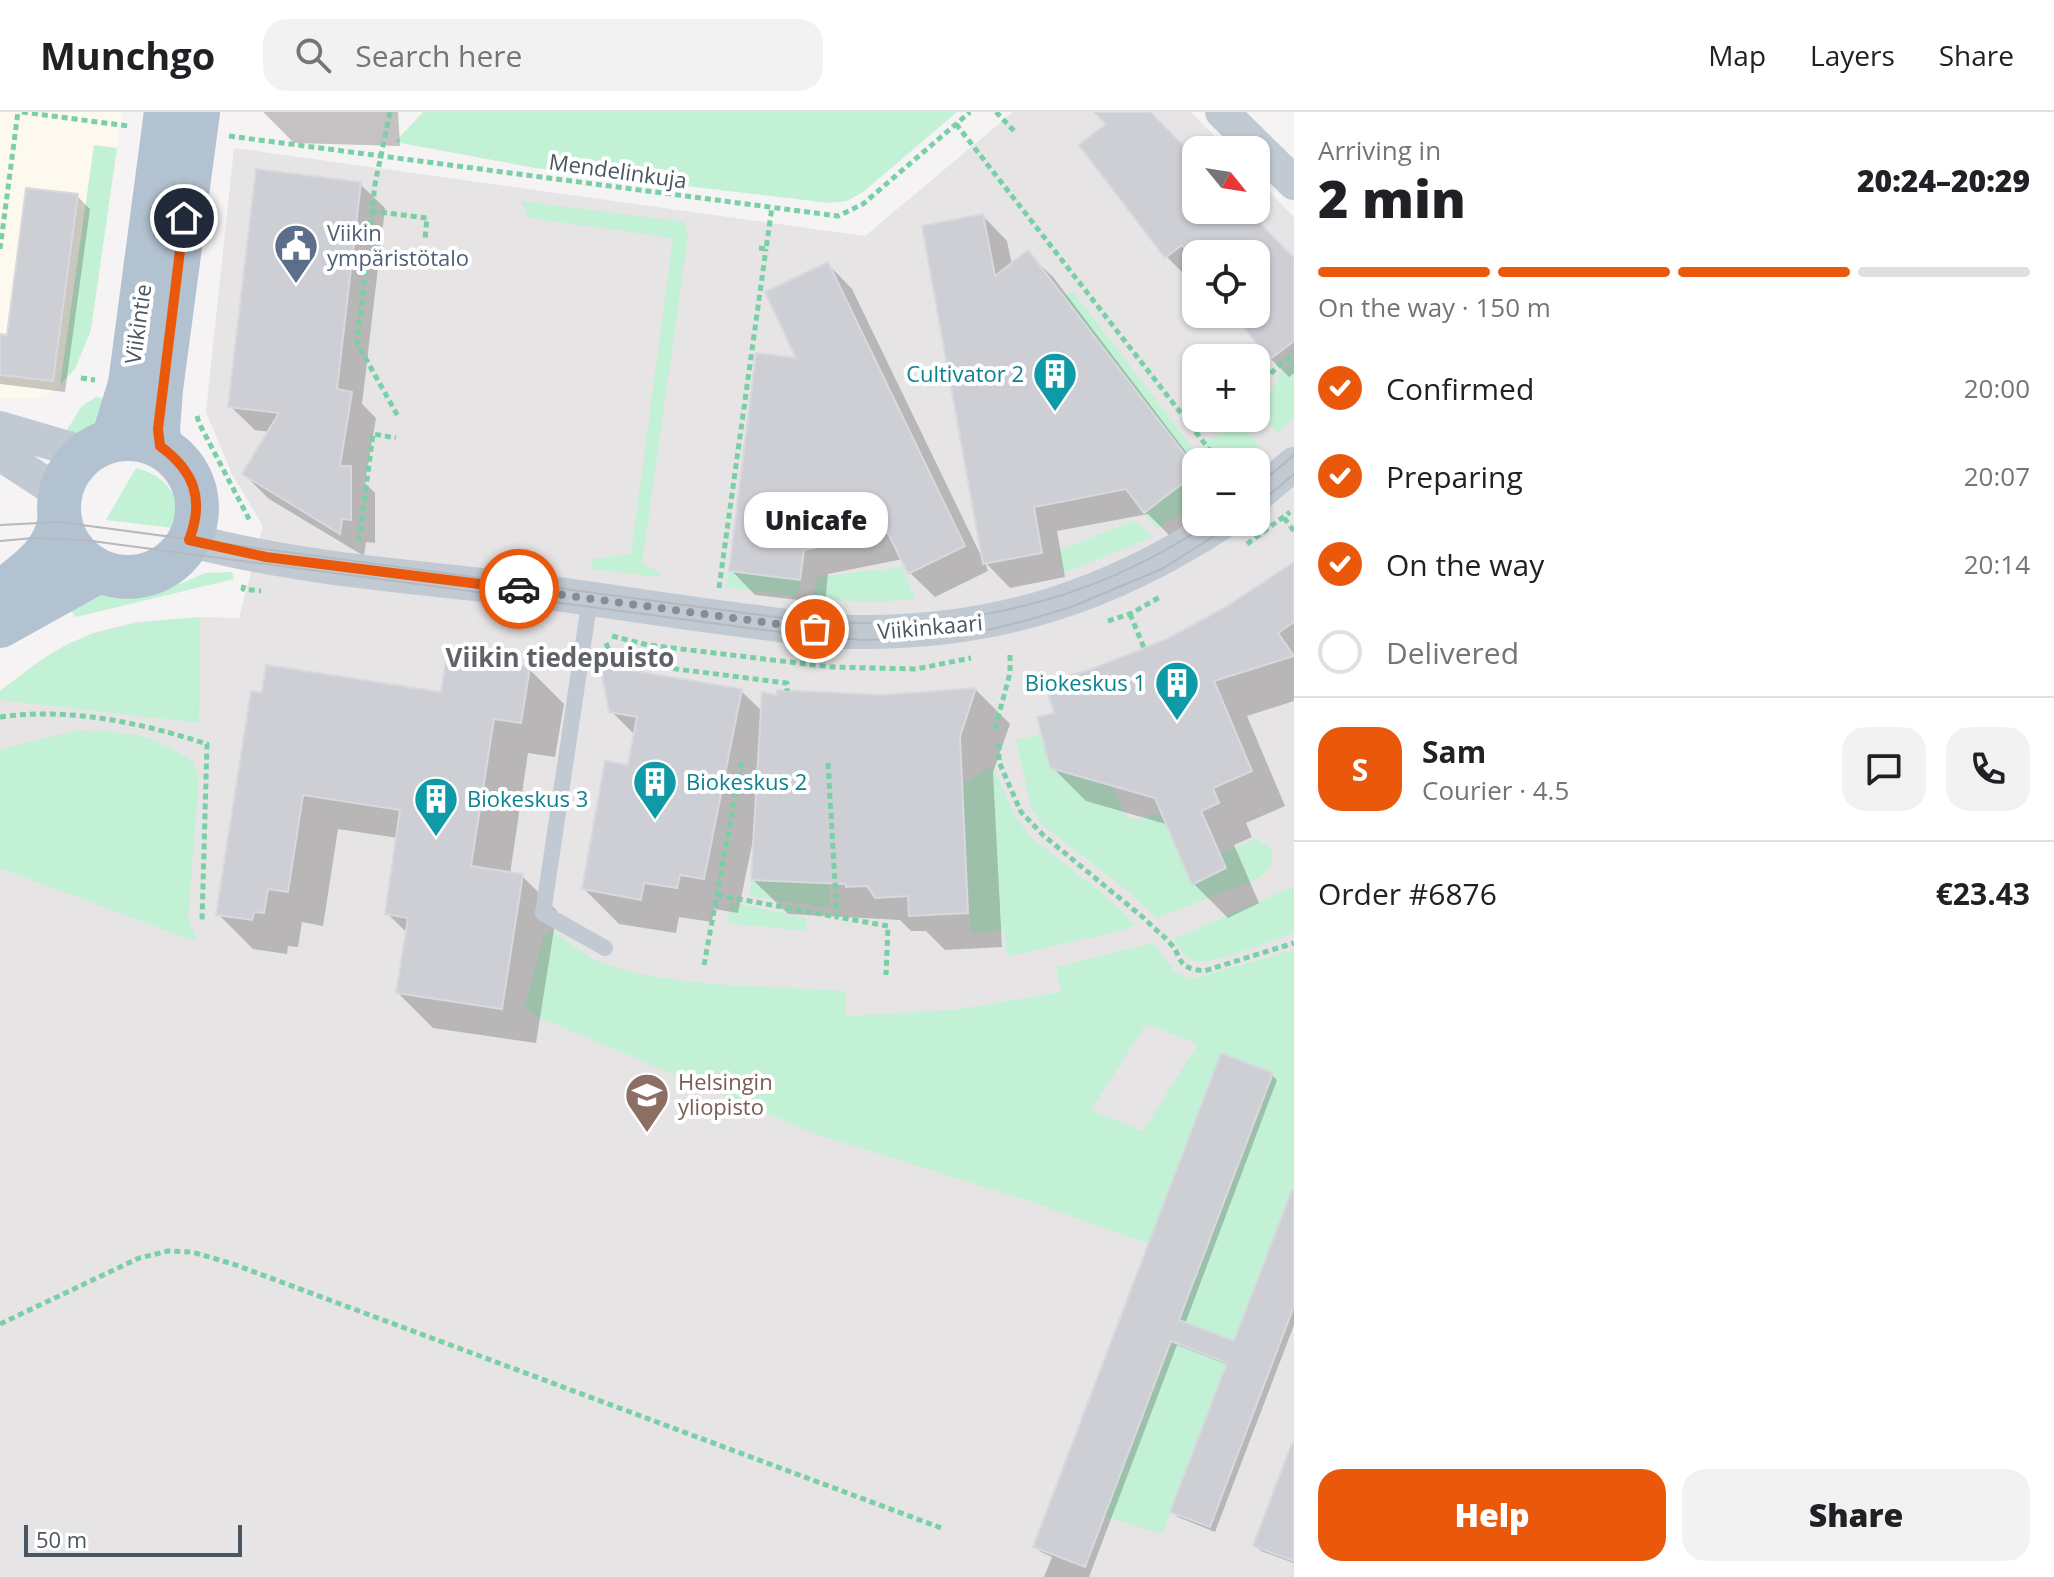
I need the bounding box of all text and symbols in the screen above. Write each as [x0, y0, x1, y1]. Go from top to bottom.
search box [263, 19, 823, 91]
text: Munchgo [40, 29, 215, 81]
icon: search [291, 33, 335, 77]
text: Search here [355, 35, 522, 76]
text: Map [1708, 36, 1766, 74]
text: Layers [1810, 36, 1895, 74]
text: Share [1939, 36, 2014, 74]
text: Arriving in [1318, 132, 1441, 168]
north arrow [1182, 136, 1270, 224]
map controls [1182, 136, 1270, 536]
street label: Mendelinkuja [547, 145, 689, 195]
text: 20:24–20:29 [1857, 160, 2030, 201]
text: 2 min [1318, 162, 1466, 233]
pin [150, 184, 218, 252]
icon: home [162, 196, 206, 240]
place label: Viikin ympäristötalo [327, 217, 469, 272]
public building icon: Viikin ympäristötalo [272, 222, 320, 285]
button: locate [1182, 240, 1270, 328]
street label: Viikintie [117, 282, 157, 366]
text: On the way · 150 m [1318, 289, 1551, 325]
button: + [1182, 344, 1270, 432]
building icon: Cultivator 2 [1031, 350, 1079, 413]
place label: Cultivator 2 [906, 358, 1024, 388]
icon: check [1318, 366, 1362, 410]
text: Confirmed [1386, 368, 1534, 409]
text: 20:00 [1964, 370, 2030, 406]
button: − [1182, 448, 1270, 536]
icon: check [1318, 454, 1362, 498]
text: Preparing [1386, 456, 1523, 497]
text: 20:07 [1964, 458, 2030, 494]
callout: Unicafe [743, 493, 887, 549]
text: Unicafe [765, 502, 867, 538]
icon: check [1318, 542, 1362, 586]
text: On the way [1386, 544, 1544, 585]
text: 20:14 [1964, 546, 2030, 582]
courier [479, 549, 559, 629]
icon: car [497, 567, 541, 611]
pin [781, 595, 849, 663]
street label: Viikinkaari [876, 606, 984, 646]
icon: bag [793, 607, 837, 651]
text: Delivered [1386, 632, 1519, 673]
district label: Viikin tiedepuisto [446, 639, 674, 675]
building icon: Biokeskus 1 [1153, 659, 1201, 722]
place label: Biokeskus 1 [1025, 667, 1146, 697]
button: chat [1842, 727, 1926, 811]
button: phone [1946, 727, 2030, 811]
text: Sam [1422, 731, 1486, 772]
text: S [1352, 749, 1368, 790]
building icon: Biokeskus 2 [631, 758, 679, 821]
place label: Biokeskus 2 [686, 766, 807, 796]
text: Courier · 4.5 [1422, 772, 1569, 808]
building icon: Biokeskus 3 [412, 775, 460, 838]
place label: Biokeskus 3 [467, 783, 588, 813]
text: Order #6876 [1318, 873, 1497, 914]
text: €23.43 [1936, 873, 2030, 914]
place label: Helsingin yliopisto [678, 1066, 773, 1121]
school or university icon: Helsingin yliopisto [623, 1071, 671, 1134]
button: Help [1318, 1469, 1666, 1561]
button: Share [1682, 1469, 2030, 1561]
scale bar [24, 1521, 242, 1557]
text: 50 m [36, 1524, 87, 1554]

